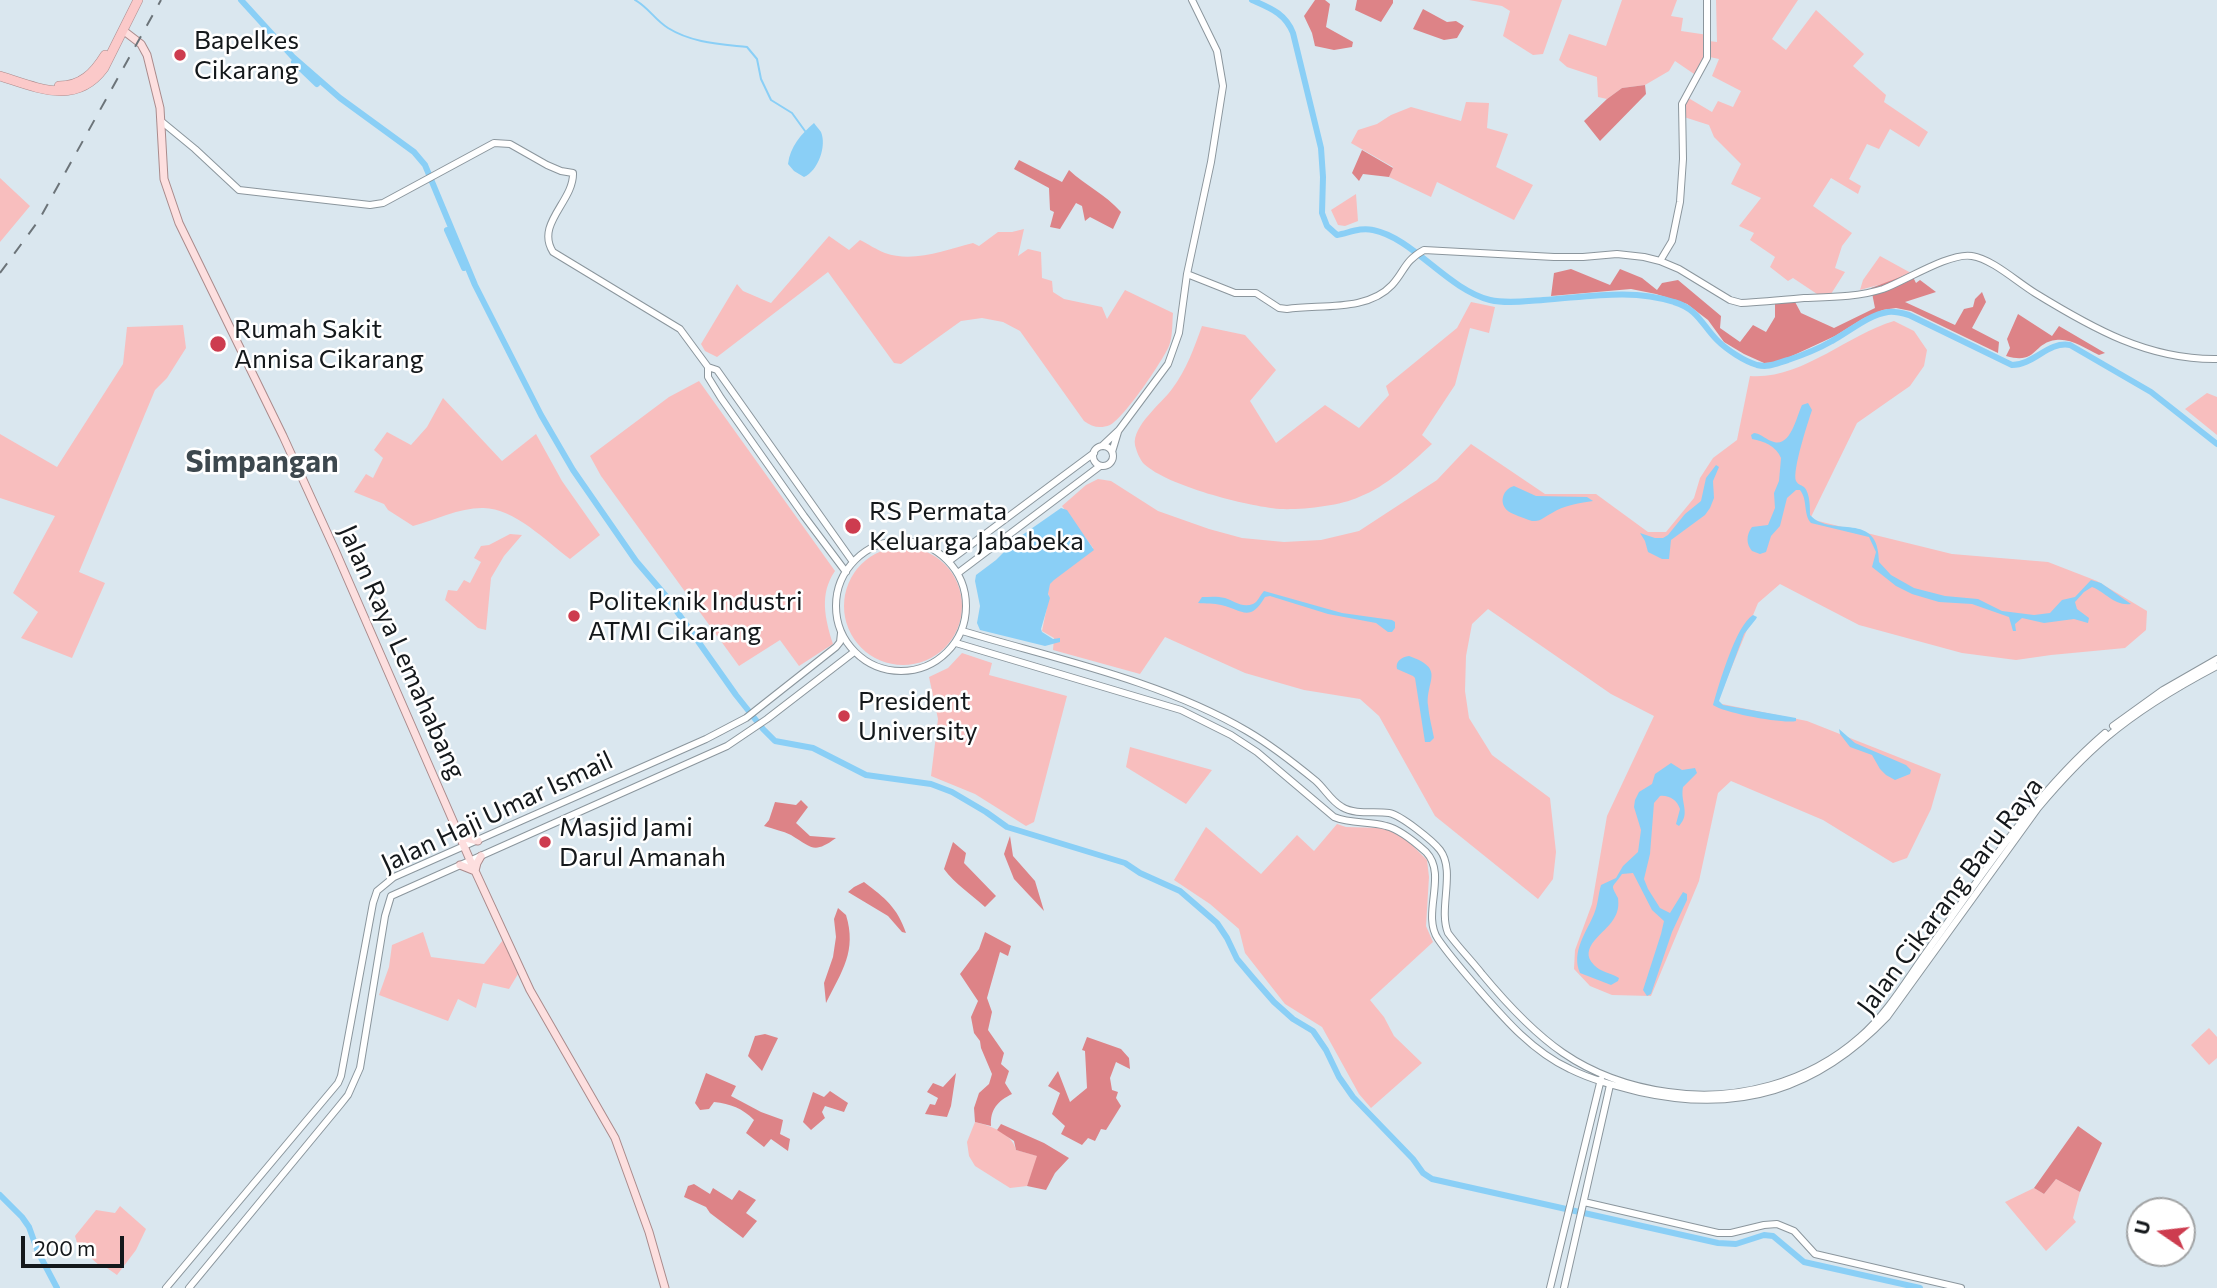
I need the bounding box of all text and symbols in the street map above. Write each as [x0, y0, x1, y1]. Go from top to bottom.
place label: Bapelkes Cikarang [194, 24, 299, 86]
marker: Bapelkes Cikarang [172, 47, 188, 63]
place label: Rumah Sakit Annisa Cikarang [234, 313, 424, 374]
marker: Rumah Sakit Annisa Cikarang [208, 334, 228, 354]
district label: Simpangan [185, 444, 339, 480]
place label: RS Permata Keluarga Jababeka [869, 495, 1084, 556]
marker: RS Permata Keluarga Jababeka [843, 516, 863, 536]
street label: Jalan Raya Lemahabang [332, 520, 472, 784]
place label: Politeknik Industri ATMI Cikarang [588, 585, 803, 646]
marker: Politeknik Industri ATMI Cikarang [566, 608, 582, 624]
place label: President University [858, 685, 978, 746]
marker: President University [836, 708, 852, 724]
street label: Jalan Haji Umar Ismail [376, 745, 618, 879]
street label: Jalan Cikarang Baru Raya [1851, 771, 2049, 1021]
place label: Masjid Jami Darul Amanah [559, 811, 726, 872]
marker: Masjid Jami Darul Amanah [537, 834, 553, 850]
north arrow [2126, 1197, 2196, 1267]
text: U [2129, 1218, 2155, 1237]
scale bar [24, 1222, 128, 1266]
text: 200 m [34, 1235, 95, 1260]

